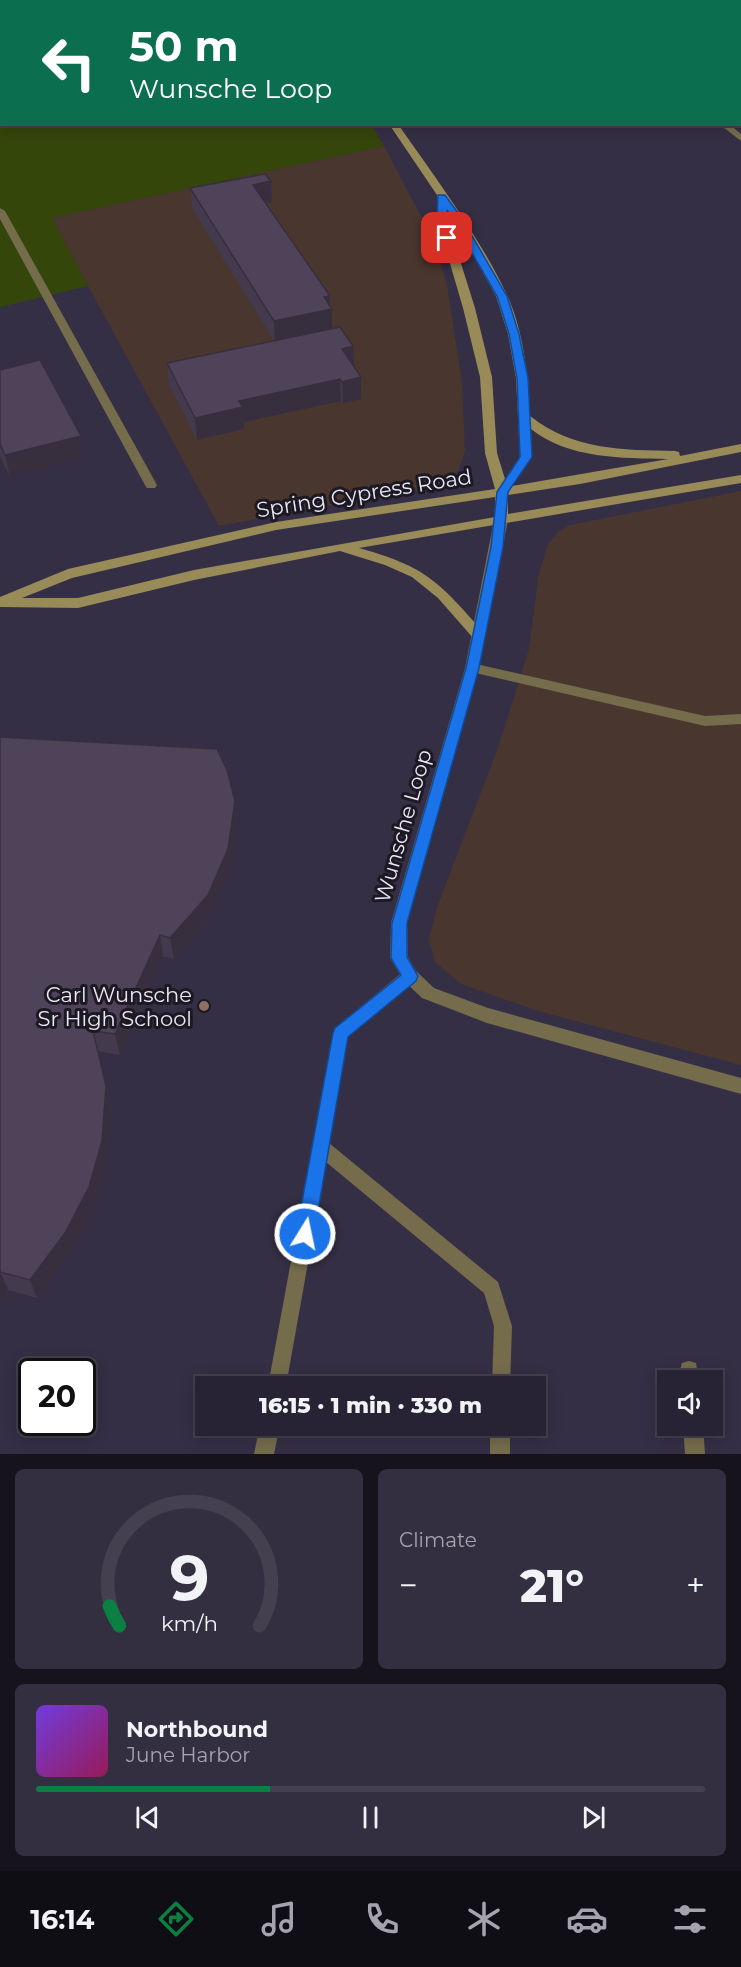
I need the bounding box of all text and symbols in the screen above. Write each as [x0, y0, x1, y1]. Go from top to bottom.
text: 50 m [129, 20, 238, 72]
icon: left [30, 24, 108, 102]
text: Wunsche Loop [129, 72, 332, 105]
pin [421, 212, 472, 263]
icon: arrive [430, 221, 463, 254]
street label: Spring Cypress Road [255, 464, 473, 522]
street label: Wunsche Loop [369, 747, 437, 905]
place label: Carl Wunsche Sr High School [38, 982, 192, 1031]
marker: Carl Wunsche Sr High School [197, 999, 211, 1013]
position arrow [273, 1202, 337, 1266]
speed limit sign: 20 [18, 1358, 96, 1436]
map controls [657, 1370, 723, 1436]
button: sound [657, 1370, 723, 1436]
text: 16:15 · 1 min · 330 m [259, 1392, 482, 1419]
text: Climate [399, 1528, 477, 1552]
text: 9 [169, 1540, 209, 1616]
text: 21° [520, 1558, 584, 1613]
text: − [399, 1565, 418, 1605]
text: + [686, 1565, 705, 1605]
text: km/h [160, 1610, 218, 1636]
text: Northbound [126, 1716, 268, 1743]
text: June Harbor [126, 1743, 250, 1767]
icon: previous [131, 1801, 164, 1834]
icon: pause [354, 1801, 387, 1834]
icon: next [577, 1801, 610, 1834]
icon: directions [155, 1898, 197, 1940]
icon: music [258, 1898, 300, 1940]
icon: phone [361, 1898, 403, 1940]
icon: climate [463, 1898, 505, 1940]
icon: car [566, 1898, 608, 1940]
icon: filters [669, 1898, 711, 1940]
text: 16:14 [30, 1903, 94, 1936]

